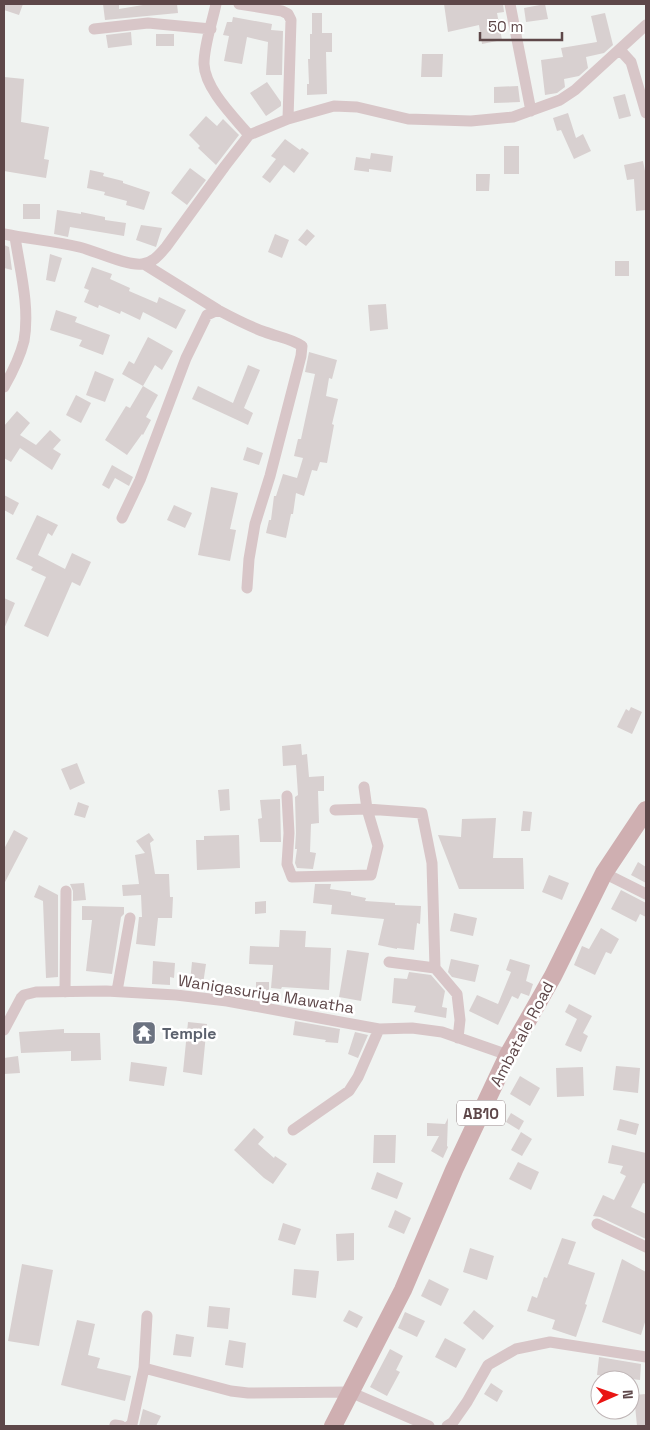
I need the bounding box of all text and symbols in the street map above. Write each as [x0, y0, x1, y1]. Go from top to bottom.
scale bar [480, 10, 562, 42]
text: 50 m [488, 17, 523, 36]
street label: Wanigasuriya Mawatha [176, 970, 356, 1018]
street label: Ambatale Road [485, 978, 559, 1090]
temple icon: Temple [131, 1020, 157, 1046]
place label: Temple [162, 1023, 217, 1044]
road number: AB10 [457, 1100, 505, 1126]
north arrow [590, 1370, 640, 1420]
text: N [619, 1390, 637, 1400]

